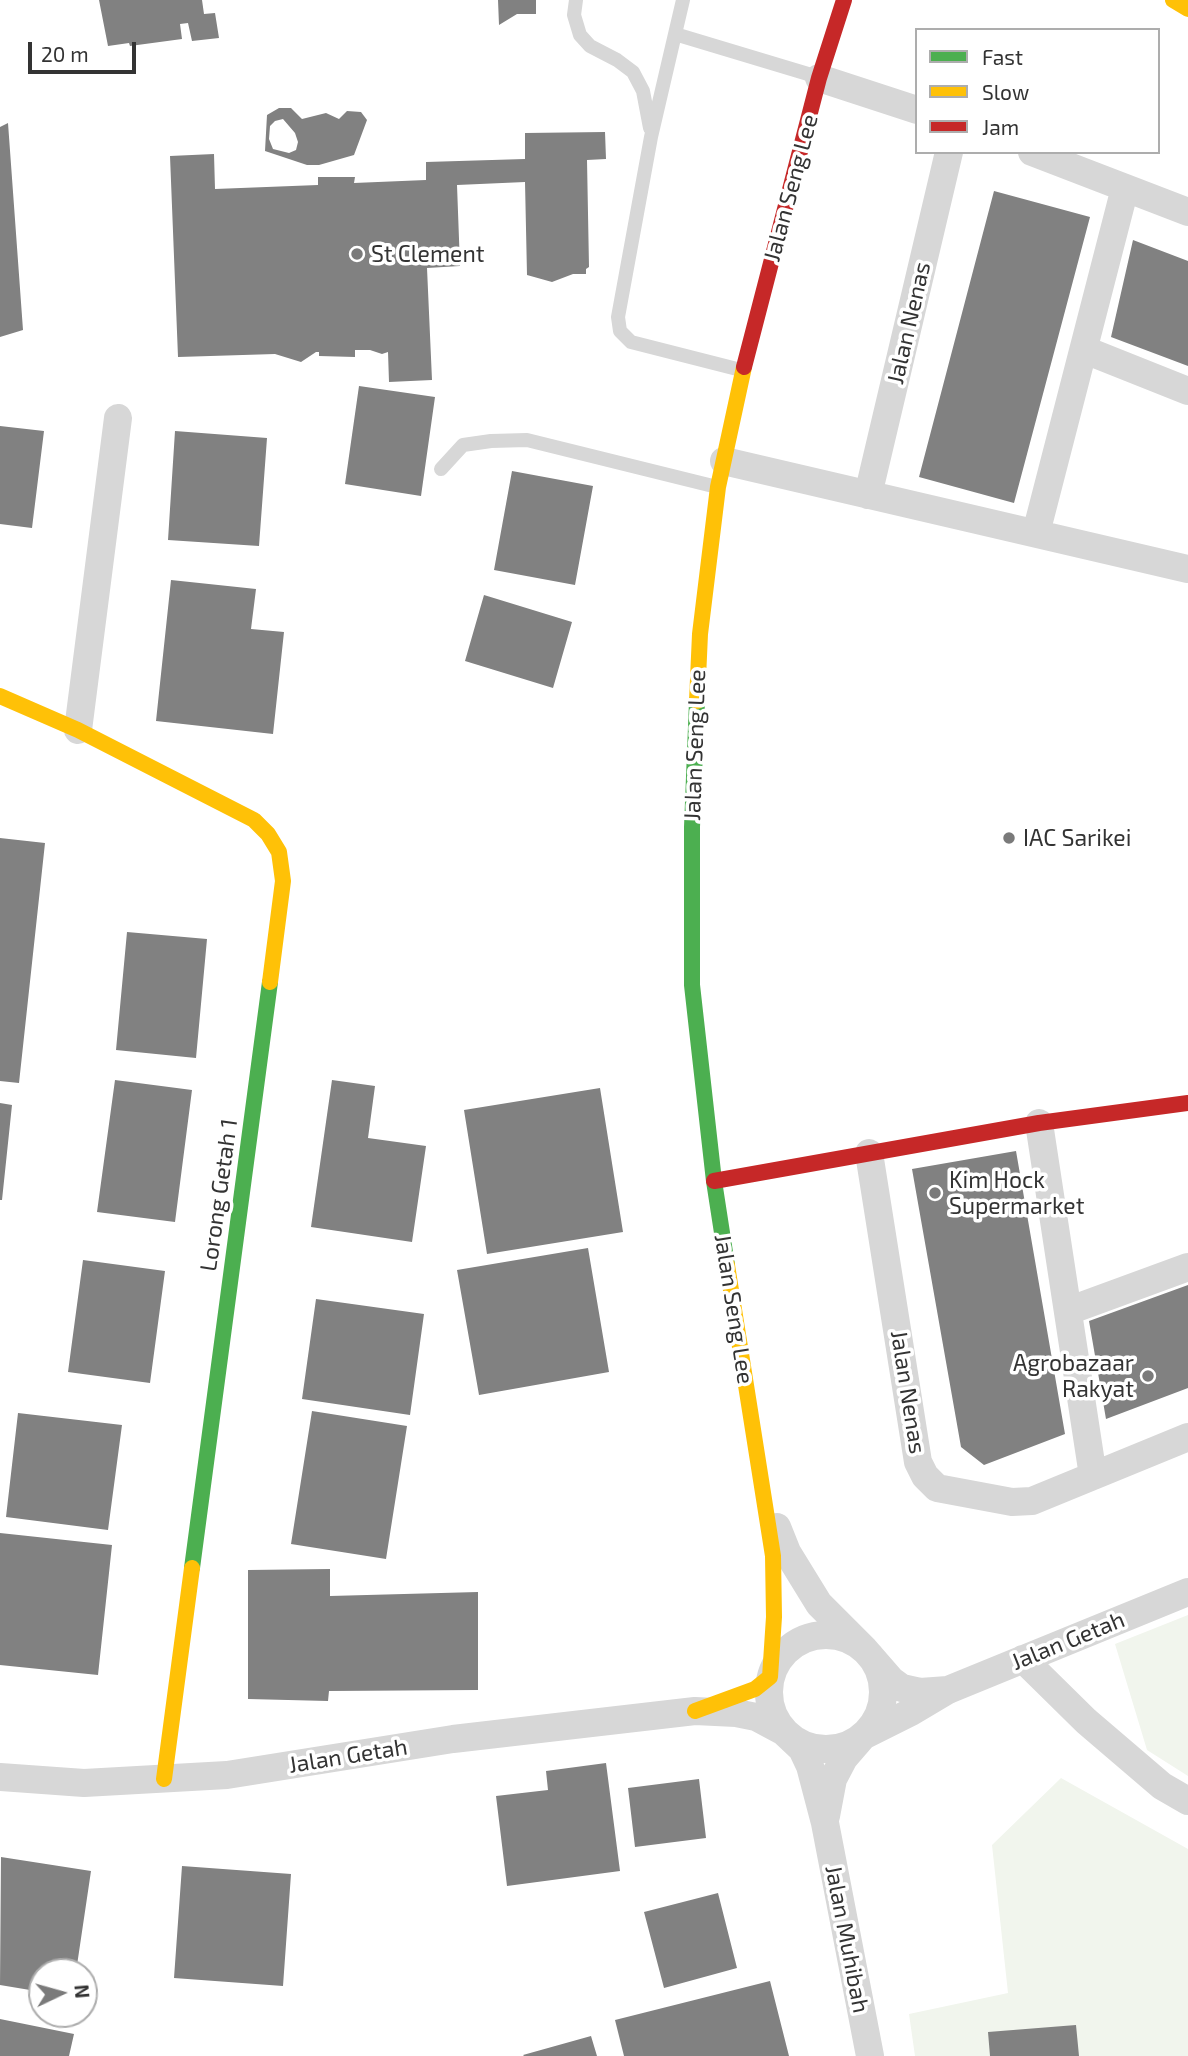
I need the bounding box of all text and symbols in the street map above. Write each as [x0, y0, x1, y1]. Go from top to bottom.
scale bar [32, 28, 140, 72]
legend [915, 28, 1160, 154]
text: 20 m [41, 41, 89, 66]
text: Fast [982, 44, 1023, 69]
text: Slow [982, 79, 1029, 104]
street label: Jalan Seng Lee [758, 111, 824, 265]
text: Jam [982, 114, 1019, 139]
place label: St Clement [371, 240, 485, 268]
marker: St Clement [349, 246, 365, 262]
street label: Jalan Nenas [882, 259, 936, 387]
street label: Jalan Seng Lee [679, 669, 711, 821]
place label: IAC Sarikei [1023, 824, 1131, 852]
marker: IAC Sarikei [1001, 830, 1017, 846]
street label: Lorong Getah 1 [195, 1117, 243, 1273]
place label: Kim Hock Supermarket [949, 1166, 1084, 1220]
marker: Kim Hock Supermarket [927, 1185, 943, 1201]
street label: Jalan Seng Lee [709, 1232, 759, 1386]
street label: Jalan Nenas [885, 1328, 931, 1456]
place label: Agrobazaar Rakyat [1013, 1349, 1134, 1403]
marker: Agrobazaar Rakyat [1140, 1368, 1156, 1384]
street label: Jalan Getah [1007, 1606, 1129, 1676]
street label: Jalan Getah [287, 1733, 409, 1779]
street label: Jalan Muhibah [819, 1863, 875, 2015]
north arrow [28, 1958, 98, 2028]
text: N [70, 1983, 94, 1999]

